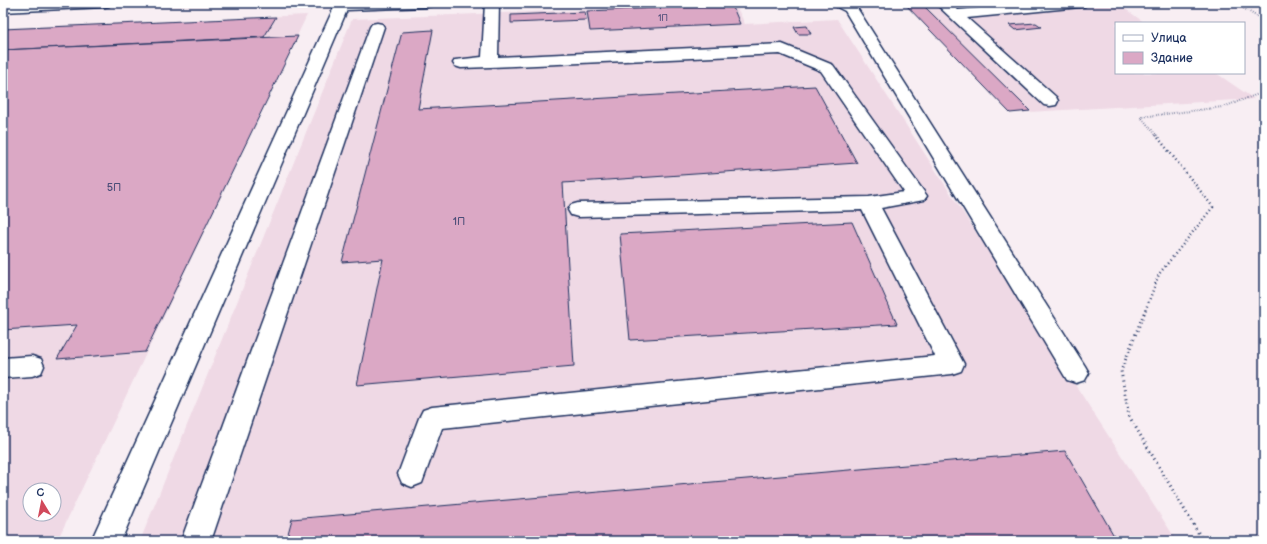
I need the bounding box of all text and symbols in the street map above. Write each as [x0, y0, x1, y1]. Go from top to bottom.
house number: 1П [658, 13, 668, 24]
legend [1115, 22, 1245, 74]
text: Улица [1151, 31, 1187, 46]
text: Здание [1151, 51, 1193, 66]
house number: 5П [107, 181, 121, 194]
house number: 1П [453, 215, 465, 228]
north arrow [22, 482, 62, 522]
text: С [35, 486, 46, 500]

